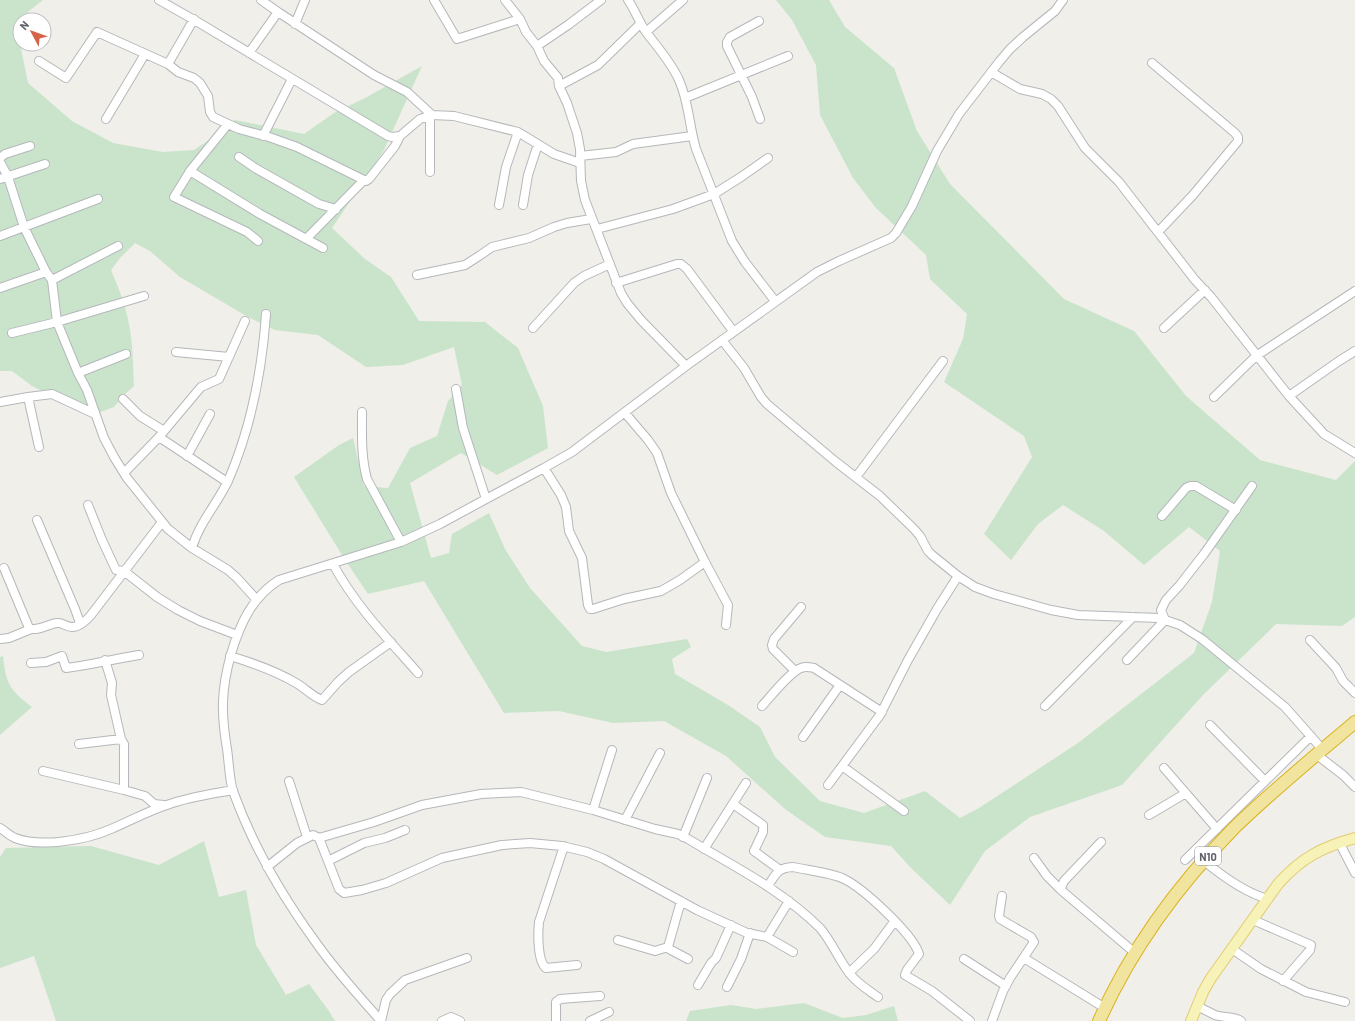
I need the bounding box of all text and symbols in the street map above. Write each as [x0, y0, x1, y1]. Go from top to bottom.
north arrow [12, 12, 52, 52]
text: N [17, 18, 31, 32]
road number: N10 [1195, 847, 1221, 865]

